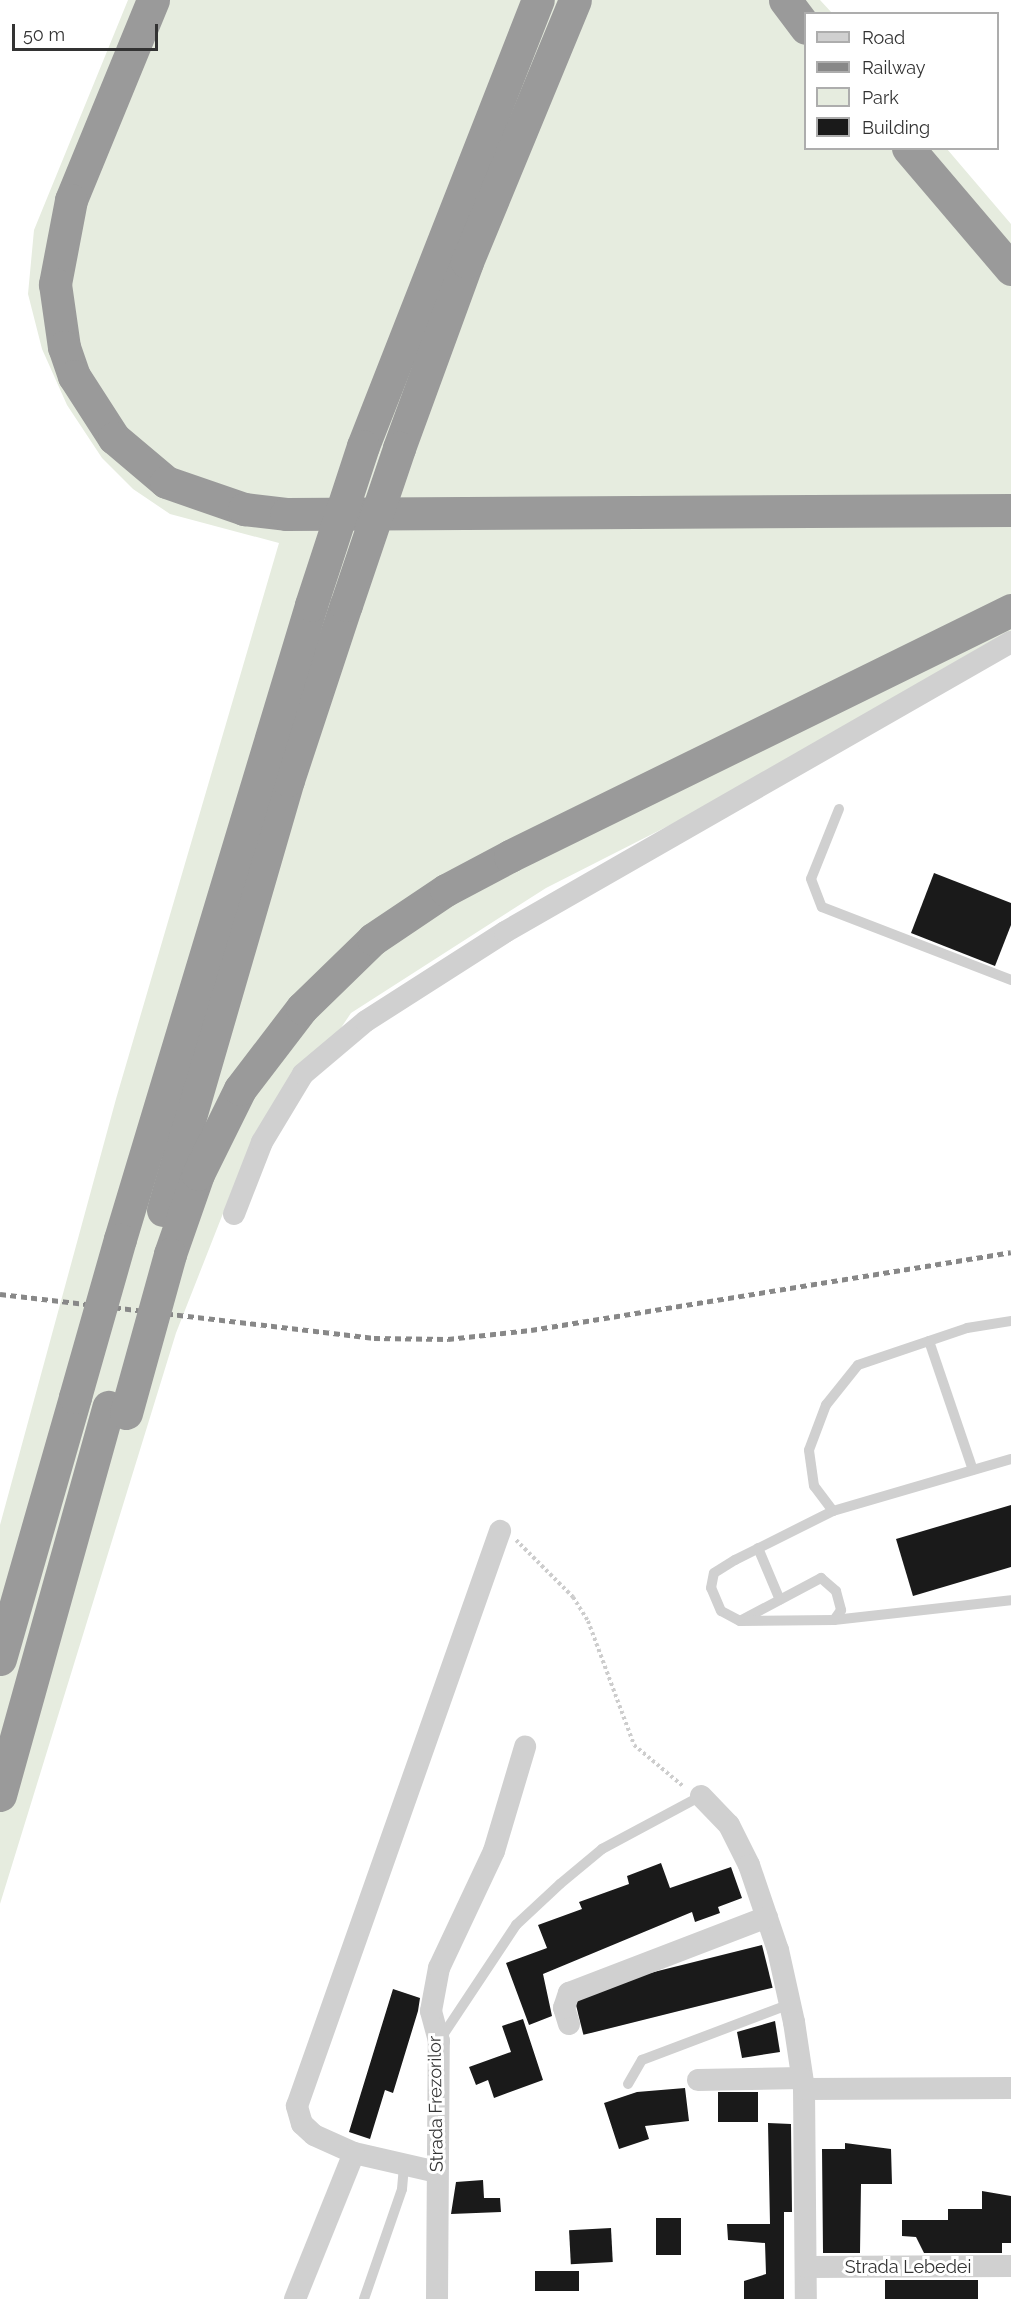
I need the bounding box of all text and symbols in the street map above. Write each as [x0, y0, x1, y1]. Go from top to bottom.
scale bar [15, 12, 160, 50]
legend [804, 12, 999, 150]
text: 50 m [23, 24, 65, 45]
text: Road [862, 27, 905, 48]
text: Railway [862, 57, 926, 78]
text: Park [862, 87, 899, 108]
text: Building [862, 117, 930, 138]
street label: Strada Frezorilor [424, 2036, 448, 2172]
street label: Strada Lebedei [845, 2256, 971, 2278]

